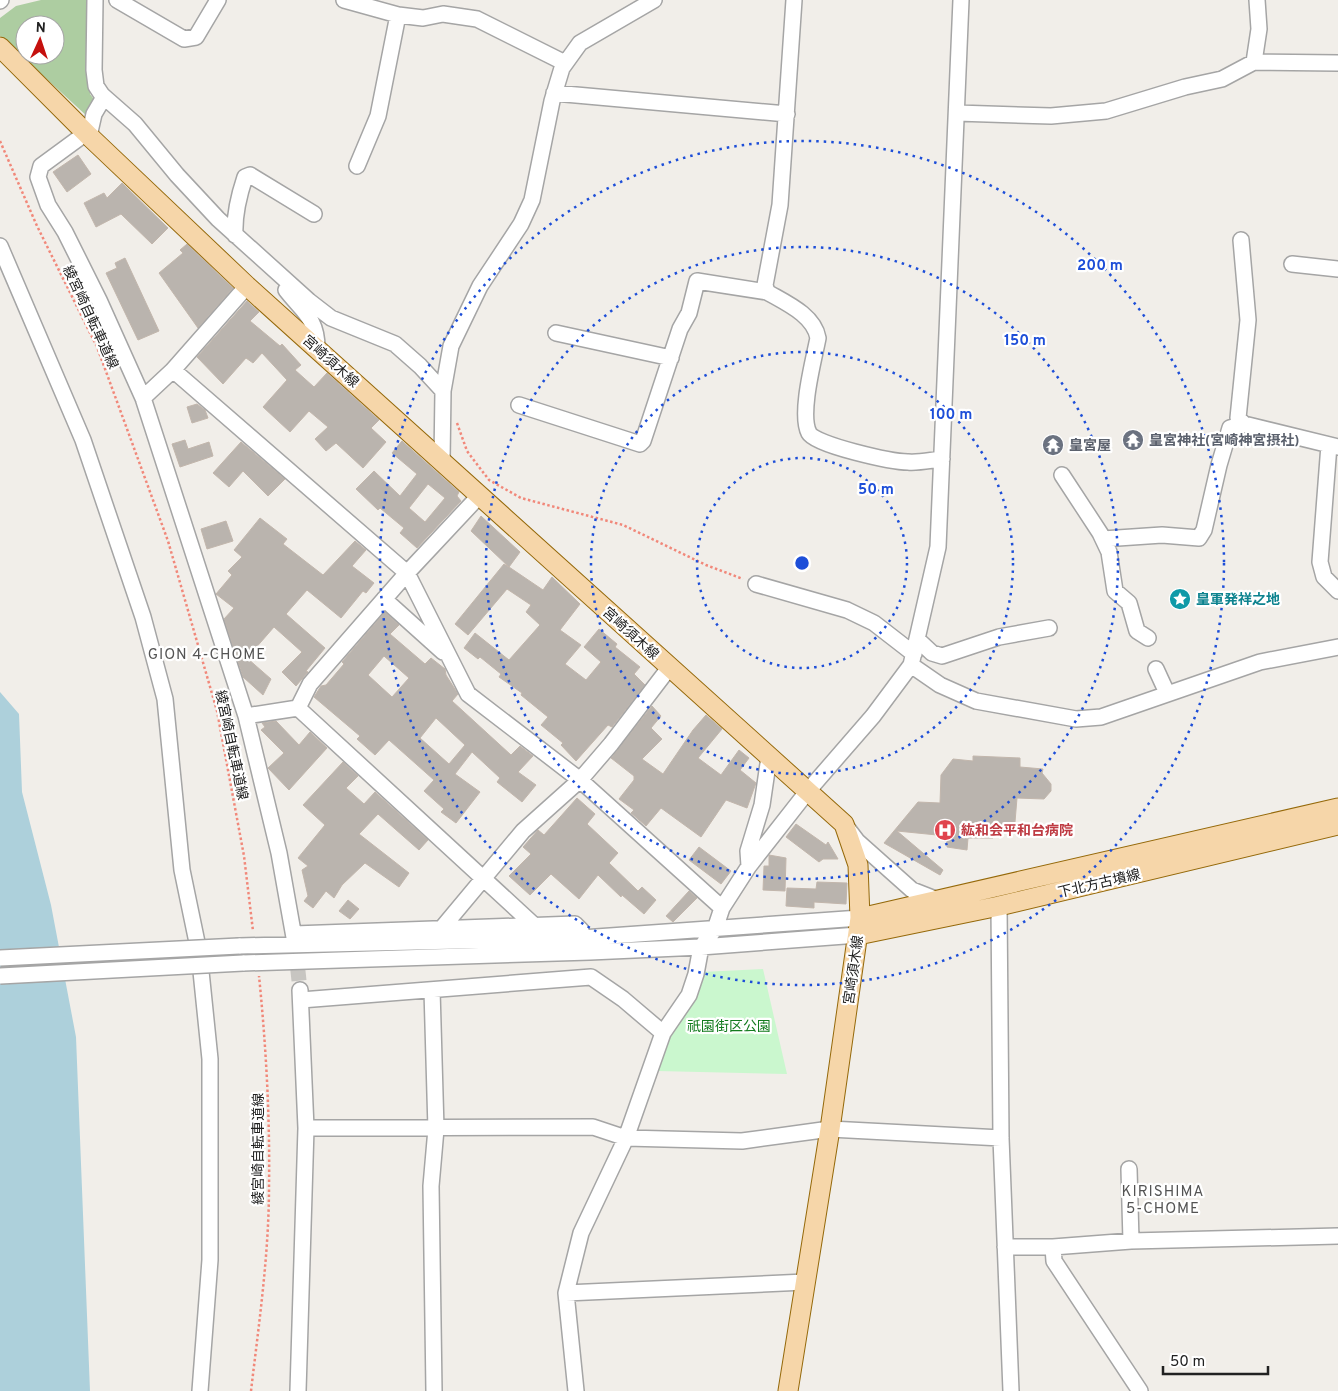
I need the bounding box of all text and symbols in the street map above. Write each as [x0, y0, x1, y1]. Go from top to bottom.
north arrow [15, 15, 65, 65]
text: N [35, 20, 46, 37]
text: 200 m [1077, 257, 1123, 276]
street label: 綾宮崎自転車道線 [58, 263, 121, 372]
street label: 宮崎須木線 [298, 332, 362, 392]
text: 150 m [1004, 332, 1046, 351]
text: 100 m [930, 406, 972, 425]
temple icon: 皇宮神社(宮崎神宮摂社) [1121, 428, 1145, 452]
place label: 皇宮神社(宮崎神宮摂社) [1149, 432, 1299, 450]
temple icon: 皇宮屋 [1041, 433, 1065, 457]
place label: 皇宮屋 [1069, 437, 1111, 455]
text: 50 m [858, 481, 894, 500]
centre of rings [793, 554, 811, 572]
place icon: 皇軍発祥之地 [1168, 587, 1192, 611]
place label: 皇軍発祥之地 [1196, 591, 1280, 609]
street label: 宮崎須木線 [598, 604, 662, 664]
district label: GION 4-CHOME [148, 646, 266, 665]
street label: 綾宮崎自転車道線 [211, 689, 250, 802]
hospital icon: 紘和会平和台病院 [933, 818, 957, 842]
place label: 紘和会平和台病院 [961, 822, 1073, 840]
street label: 下北方古墳線 [1056, 866, 1142, 902]
street label: 宮崎須木線 [841, 934, 868, 1006]
park label: 祇園街区公園 [687, 1019, 771, 1036]
street label: 綾宮崎自転車道線 [251, 1093, 268, 1205]
district label: KIRISHIMA 5-CHOME [1122, 1183, 1204, 1219]
scale bar [1163, 1344, 1268, 1376]
text: 50 m [1170, 1353, 1205, 1372]

